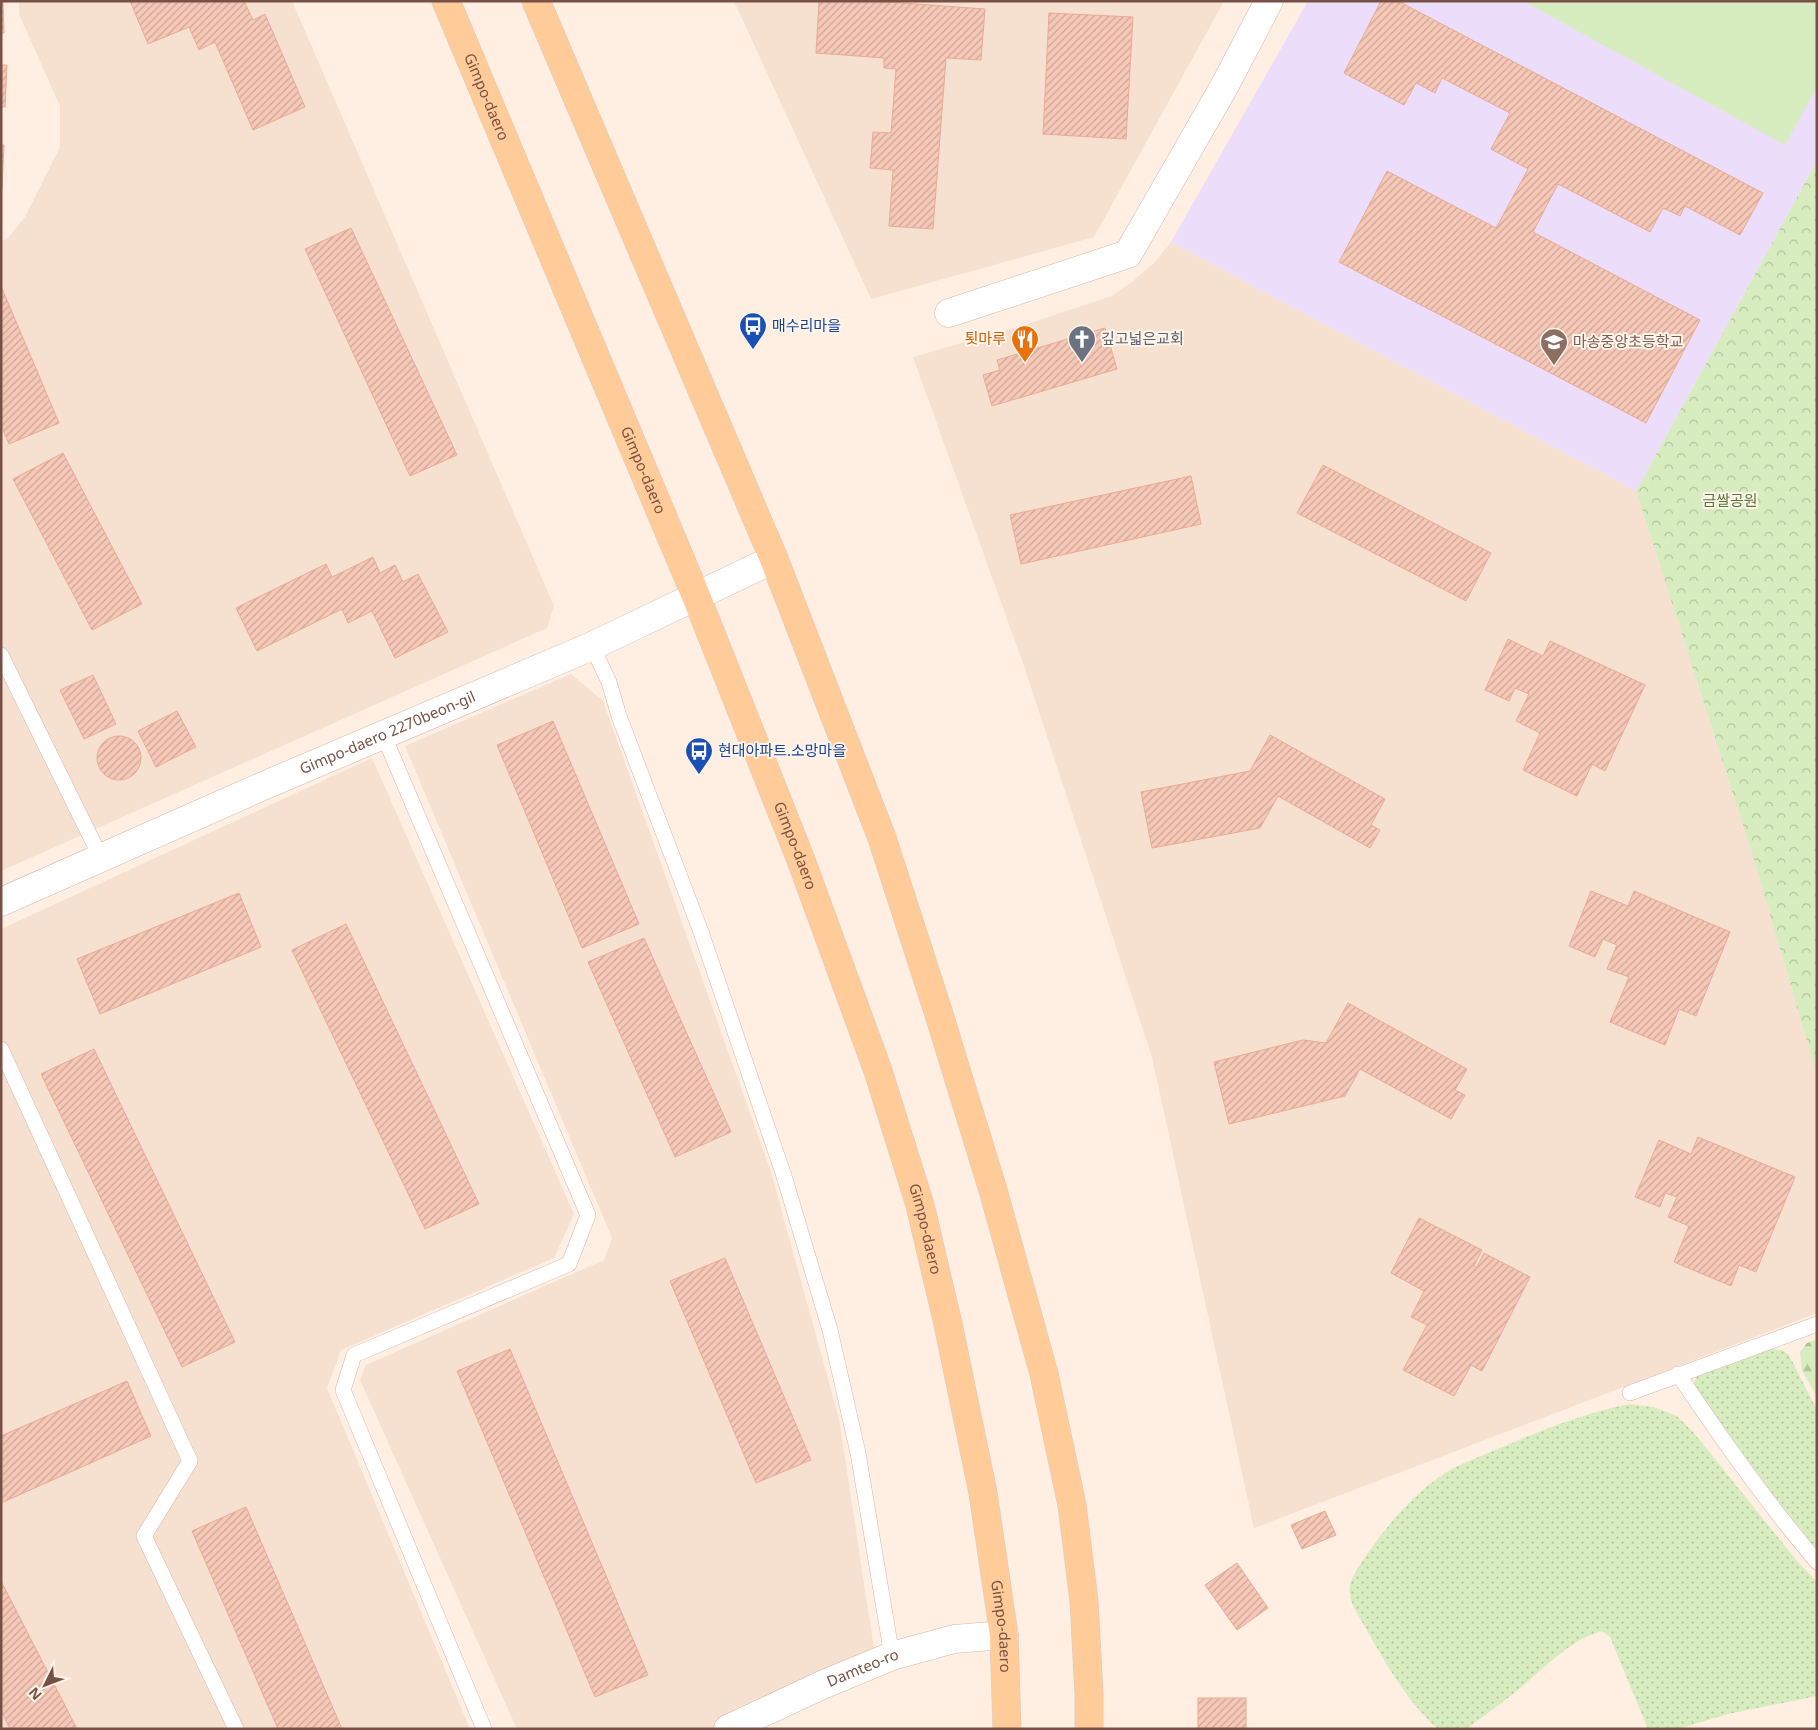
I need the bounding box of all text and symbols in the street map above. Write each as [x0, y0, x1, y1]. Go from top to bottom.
street label: Gimpo-daero [460, 50, 514, 143]
bus stop icon: 매수리마을 [738, 311, 768, 350]
place label: 매수리마을 [772, 315, 841, 335]
restaurant icon: 툇마루 [1010, 324, 1040, 363]
church icon: 깊고넓은교회 [1067, 324, 1097, 363]
school or university icon: 마송중앙초등학교 [1539, 327, 1569, 366]
place label: 툇마루 [965, 328, 1006, 348]
place label: 깊고넓은교회 [1101, 328, 1184, 348]
place label: 마송중앙초등학교 [1573, 331, 1683, 351]
street label: Gimpo-daero [617, 423, 671, 517]
park label: 금쌀공원 [1702, 490, 1758, 510]
street label: Gimpo-daero 2270beon-gil [296, 686, 478, 778]
bus stop icon: 현대아파트.소망마을 [684, 736, 714, 775]
place label: 현대아파트.소망마을 [718, 740, 846, 760]
street label: Gimpo-daero [770, 798, 822, 892]
street label: Gimpo-daero [905, 1181, 947, 1276]
street label: Gimpo-daero [987, 1579, 1016, 1673]
street label: Damteo-ro [823, 1644, 901, 1691]
north arrow [20, 1660, 70, 1710]
text: N [24, 1683, 46, 1705]

